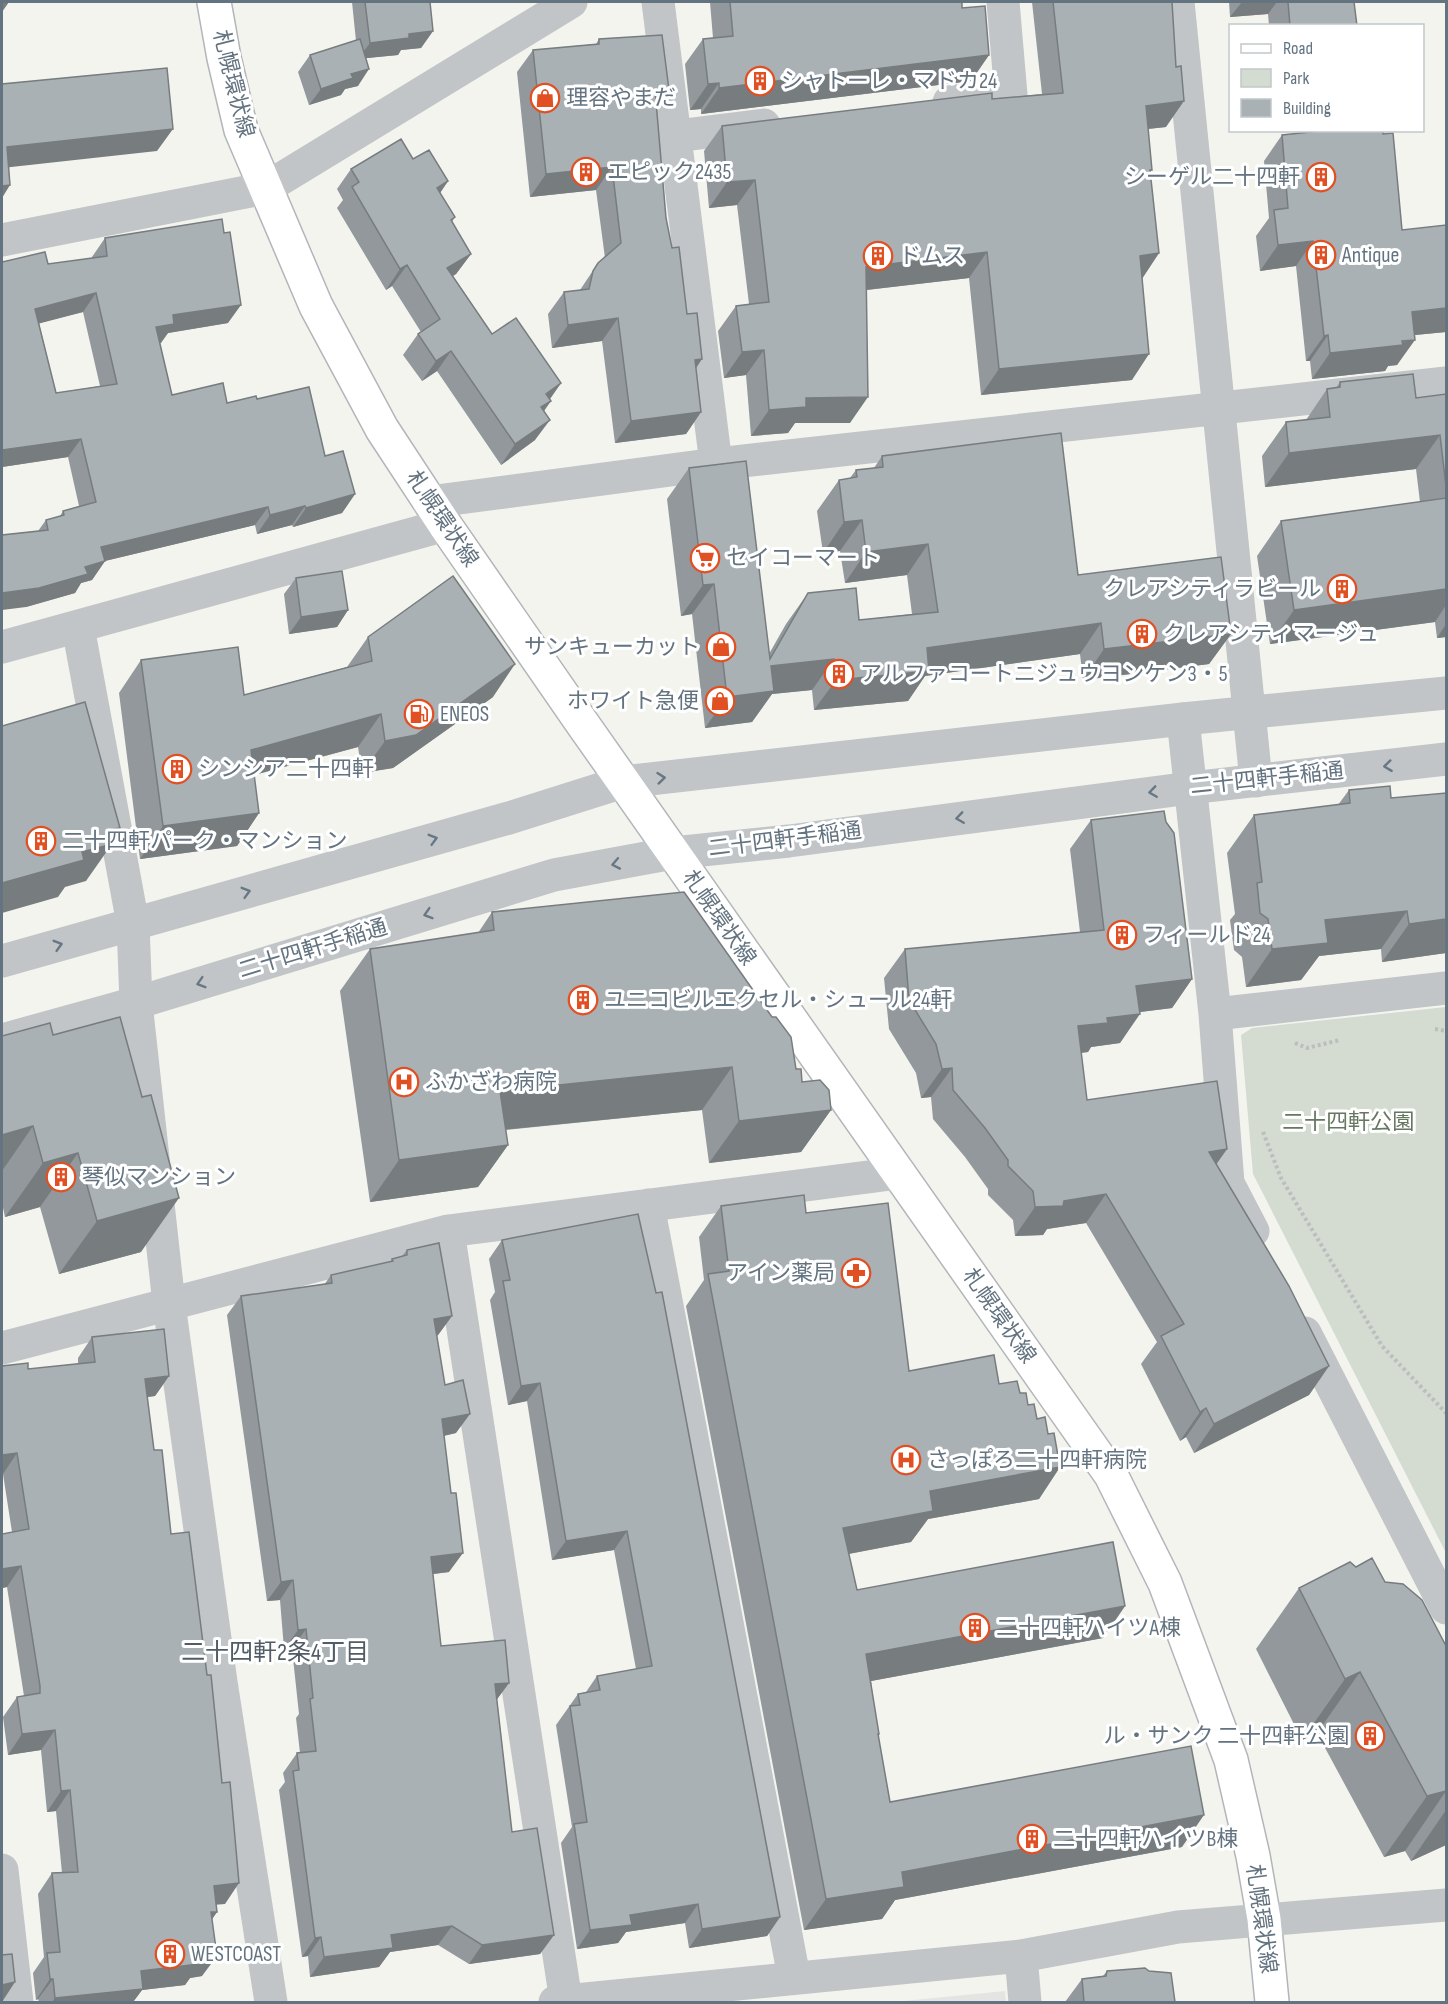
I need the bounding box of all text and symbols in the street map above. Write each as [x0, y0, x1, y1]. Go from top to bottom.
legend [1229, 24, 1424, 132]
street label: 札幌環状線 [207, 27, 259, 141]
text: Road [1283, 38, 1313, 59]
building icon: シャトーレ・マドカ24 [744, 65, 776, 97]
place label: シャトーレ・マドカ24 [781, 68, 997, 95]
text: Park [1283, 68, 1309, 89]
shop icon: 理容やまだ [529, 82, 561, 114]
place label: 理容やまだ [566, 85, 676, 112]
text: Building [1283, 98, 1331, 119]
building icon: エピック2435 [570, 156, 602, 188]
place label: エピック2435 [607, 159, 731, 186]
building icon: シーゲル二十四軒 [1305, 161, 1337, 193]
place label: シーゲル二十四軒 [1124, 164, 1300, 191]
building icon: Antique [1305, 239, 1337, 271]
building icon: ドムス [862, 240, 894, 272]
place label: Antique [1341, 242, 1399, 269]
place label: ドムス [899, 243, 965, 270]
street label: 札幌環状線 [400, 466, 484, 572]
supermarket icon: セイコーマート [689, 542, 721, 574]
place label: セイコーマート [726, 545, 880, 572]
building icon: クレアシティラビール [1326, 573, 1358, 605]
place label: クレアシティラビール [1103, 576, 1321, 603]
building icon: クレアシティマージュ [1126, 618, 1158, 650]
place label: クレアシティマージュ [1163, 621, 1379, 648]
shop icon: サンキューカット [705, 631, 737, 663]
place label: サンキューカット [524, 634, 700, 661]
building icon: アルファコートニジュウヨンケン3・5 [823, 658, 855, 690]
place label: アルファコートニジュウヨンケン3・5 [860, 661, 1228, 688]
shop icon: ホワイト急便 [704, 685, 736, 717]
place label: ホワイト急便 [567, 688, 699, 715]
fuel station icon: ENEOS [403, 698, 435, 730]
place label: ENEOS [440, 701, 489, 728]
building icon: シンシア二十四軒 [161, 753, 193, 785]
place label: シンシア二十四軒 [198, 756, 374, 783]
street label: 二十四軒手稲通 [1189, 758, 1345, 800]
one-way arrow [1384, 759, 1393, 771]
one-way arrow [657, 772, 666, 785]
one-way arrow [1148, 786, 1158, 798]
one-way arrow [955, 812, 964, 824]
street label: 二十四軒手稲通 [707, 817, 863, 863]
building icon: 二十四軒パーク・マンション [25, 825, 57, 857]
place label: 二十四軒パーク・マンション [62, 828, 348, 855]
one-way arrow [427, 834, 438, 846]
one-way arrow [611, 857, 621, 870]
street label: 札幌環状線 [676, 865, 762, 971]
one-way arrow [240, 887, 250, 899]
one-way arrow [423, 907, 434, 919]
street label: 二十四軒手稲通 [235, 914, 391, 984]
building icon: フィールド24 [1106, 919, 1138, 951]
place label: フィールド24 [1143, 922, 1271, 949]
one-way arrow [52, 940, 63, 952]
one-way arrow [196, 976, 207, 988]
building icon: ユニコビルエクセル・シュール24軒 [567, 984, 599, 1016]
place label: ユニコビルエクセル・シュール24軒 [604, 987, 952, 1014]
hospital icon: ふかざわ病院 [388, 1066, 420, 1098]
place label: ふかざわ病院 [425, 1069, 557, 1096]
park label: 二十四軒公園 [1282, 1109, 1414, 1136]
building icon: 琴似マンション [45, 1161, 77, 1193]
place label: 琴似マンション [82, 1164, 236, 1191]
pharmacy icon: アイン薬局 [840, 1257, 872, 1289]
place label: アイン薬局 [726, 1260, 835, 1287]
street label: 札幌環状線 [956, 1263, 1042, 1369]
hospital icon: さっぽろ二十四軒病院 [890, 1444, 922, 1476]
place label: さっぽろ二十四軒病院 [927, 1447, 1147, 1474]
building icon: 二十四軒ハイツA棟 [959, 1612, 991, 1644]
place label: 二十四軒ハイツA棟 [996, 1615, 1181, 1642]
district label: 二十四軒2条4丁目 [181, 1638, 369, 1667]
building icon: ル・サンク 二十四軒公園 [1354, 1720, 1386, 1752]
place label: ル・サンク 二十四軒公園 [1104, 1723, 1349, 1750]
building icon: 二十四軒ハイツB棟 [1016, 1823, 1048, 1855]
place label: 二十四軒ハイツB棟 [1053, 1826, 1238, 1853]
street label: 札幌環状線 [1240, 1863, 1282, 1975]
building icon: WESTCOAST [154, 1938, 186, 1970]
place label: WESTCOAST [191, 1941, 281, 1968]

